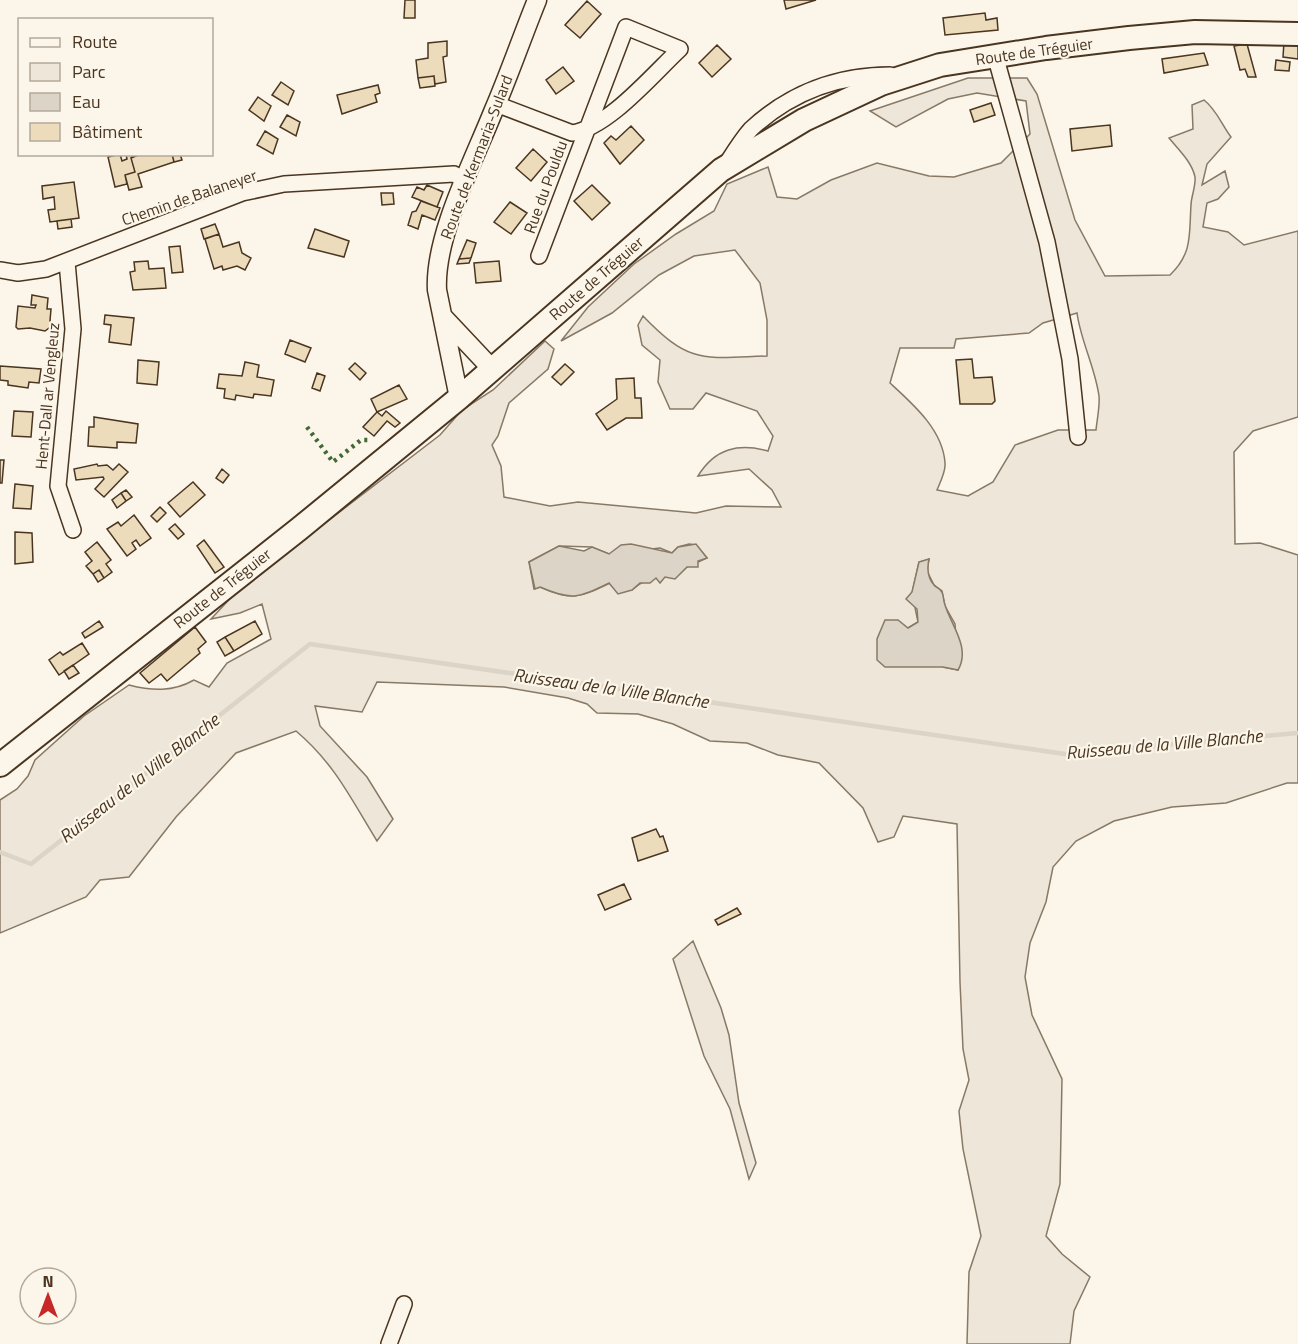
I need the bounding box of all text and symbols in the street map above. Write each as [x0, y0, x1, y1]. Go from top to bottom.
legend [18, 18, 213, 156]
text: Route [72, 28, 117, 55]
street label: Route de Tréguier [974, 31, 1095, 71]
text: Parc [72, 58, 106, 85]
street label: Route de Kermaria-Sulard [434, 71, 518, 243]
text: Eau [72, 88, 101, 115]
text: Bâtiment [72, 118, 143, 145]
street label: Rue du Pouldu [517, 137, 573, 237]
street label: Chemin de Balaneyer [118, 162, 260, 231]
street label: Route de Tréguier [543, 230, 649, 326]
street label: Hent-Dall ar Vengleuz [29, 322, 65, 470]
street label: Route de Tréguier [168, 542, 276, 634]
water label: Ruisseau de la Ville Blanche [512, 661, 712, 715]
water label: Ruisseau de la Ville Blanche [53, 706, 226, 849]
water label: Ruisseau de la Ville Blanche [1065, 722, 1265, 766]
north arrow [18, 1266, 78, 1326]
text: N [42, 1269, 54, 1293]

